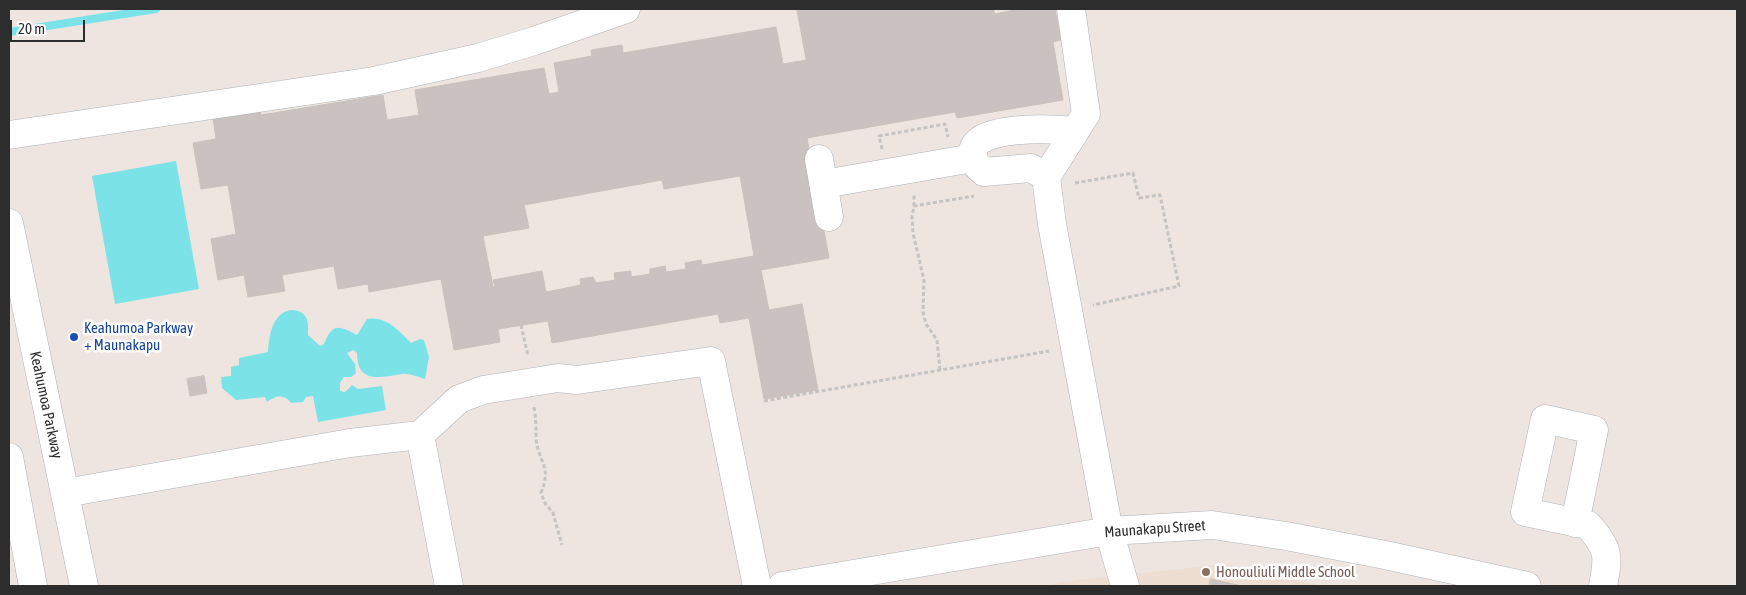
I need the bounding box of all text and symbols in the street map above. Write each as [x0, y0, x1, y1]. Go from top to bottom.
scale bar [12, 10, 88, 42]
text: 20 m [18, 20, 45, 37]
place label: Keahumoa Parkway + Maunakapu [84, 319, 193, 354]
marker: Keahumoa Parkway + Maunakapu [68, 331, 80, 343]
street label: Keahumoa Parkway [26, 350, 66, 460]
street label: Maunakapu Street [1104, 516, 1206, 542]
place label: Honouliuli Middle School [1216, 563, 1355, 581]
marker: Honouliuli Middle School [1200, 566, 1212, 578]

